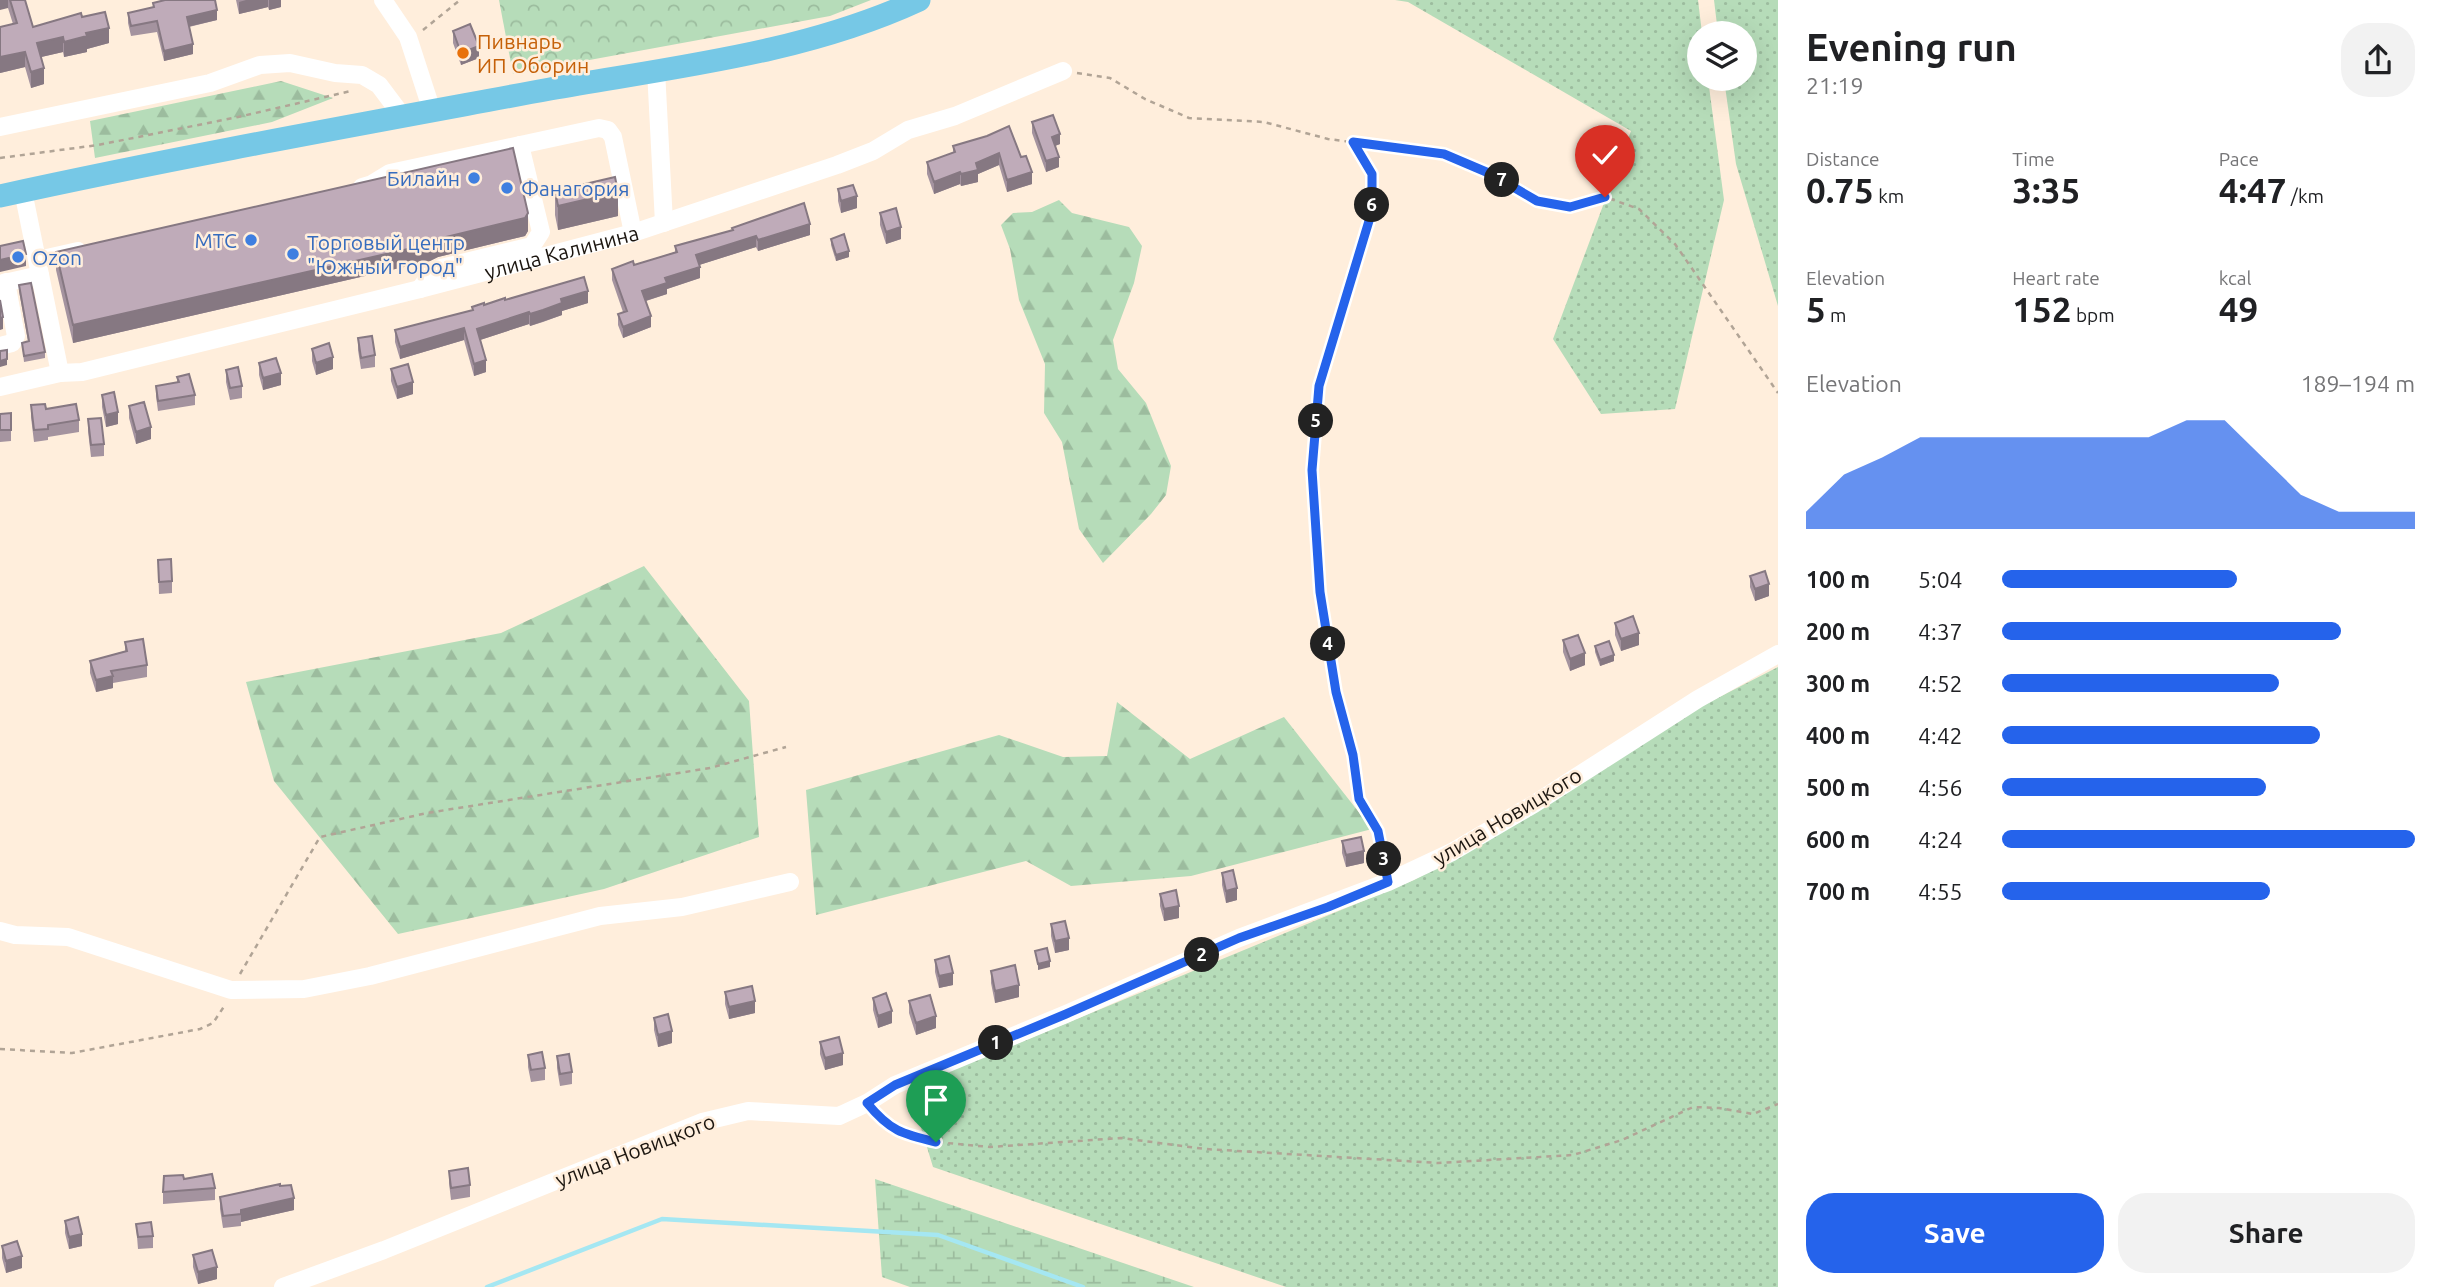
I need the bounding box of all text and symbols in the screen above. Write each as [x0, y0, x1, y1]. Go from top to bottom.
map controls [1687, 21, 1757, 91]
button: layers [1687, 21, 1757, 91]
button: share [2341, 23, 2415, 97]
text: Evening run [1806, 26, 2017, 68]
place label: Пивнарь ИП Оборин [477, 29, 589, 77]
marker: Пивнарь ИП Оборин [455, 45, 471, 61]
text: 21:19 [1806, 73, 1864, 98]
pin [1575, 125, 1635, 197]
icon: check [1586, 136, 1624, 174]
text: Distance [1806, 148, 1880, 170]
text: Time [2012, 148, 2055, 170]
text: Pace [2219, 148, 2259, 170]
pin: 7 [1484, 162, 1520, 198]
place label: Билайн [387, 166, 460, 190]
text: 7 [1496, 168, 1507, 190]
marker: Билайн [466, 170, 482, 186]
text: 0.75 [1806, 170, 1874, 210]
text: 3:35 [2012, 170, 2080, 210]
text: 4:47 [2219, 170, 2287, 210]
place label: Фанагория [521, 176, 630, 200]
marker: Фанагория [499, 180, 515, 196]
text: km [1874, 185, 1904, 207]
text: /km [2287, 185, 2324, 207]
pin: 6 [1354, 188, 1390, 222]
text: 6 [1366, 193, 1377, 215]
street label: улица Калинина [482, 220, 641, 284]
place label: МТС [194, 228, 237, 252]
place label: Торговый центр "Южный город" [307, 230, 465, 278]
marker: МТС [243, 232, 259, 248]
place label: Ozon [32, 245, 82, 269]
marker: Торговый центр "Южный город" [285, 246, 301, 262]
marker: Ozon [10, 249, 26, 265]
text: Elevation [1806, 267, 1885, 289]
text: Heart rate [2012, 267, 2100, 289]
text: kcal [2219, 267, 2251, 289]
text: 5 [1806, 289, 1826, 329]
text: 152 [2012, 289, 2072, 329]
text: 49 [2219, 289, 2258, 329]
text: m [1826, 304, 1847, 326]
text: bpm [2072, 304, 2115, 326]
text: Elevation [1806, 371, 1902, 396]
text: 189–194 m [2301, 371, 2415, 396]
pin: 5 [1298, 404, 1334, 438]
text: 5 [1310, 409, 1321, 431]
text: 100 m [1806, 567, 1870, 592]
text: 5:04 [1918, 567, 1963, 592]
text: 200 m [1806, 619, 1870, 644]
text: 4:37 [1918, 619, 1963, 644]
pin: 4 [1310, 626, 1346, 662]
text: 4 [1322, 632, 1333, 654]
text: 300 m [1806, 671, 1870, 696]
text: 4:52 [1918, 671, 1963, 696]
text: 400 m [1806, 723, 1870, 748]
text: 4:42 [1918, 723, 1963, 748]
street label: улица Новицкого [1428, 762, 1586, 870]
text: 500 m [1806, 775, 1870, 800]
text: 4:56 [1918, 775, 1963, 800]
text: 600 m [1806, 827, 1870, 852]
text: 4:24 [1918, 827, 1963, 852]
pin: 3 [1366, 842, 1402, 876]
text: 3 [1378, 847, 1389, 869]
text: 700 m [1806, 879, 1870, 904]
text: 4:55 [1918, 879, 1963, 904]
pin: 2 [1184, 937, 1220, 972]
text: 2 [1196, 943, 1207, 965]
pin: 1 [978, 1026, 1014, 1060]
text: 1 [990, 1031, 1001, 1053]
pin [906, 1070, 966, 1142]
icon: arrive [917, 1081, 955, 1119]
street label: улица Новицкого [552, 1109, 718, 1191]
button: Save [1806, 1193, 2104, 1273]
button: Share [2118, 1193, 2415, 1273]

